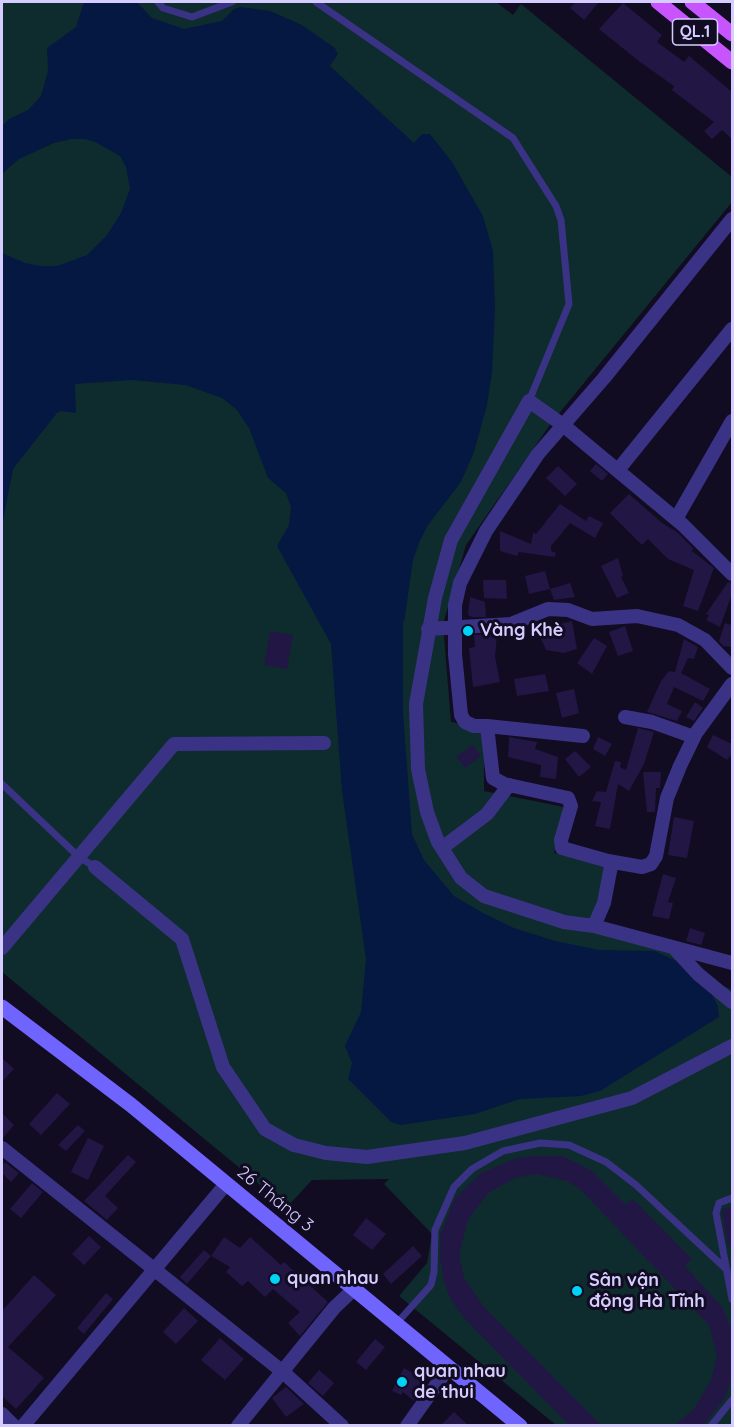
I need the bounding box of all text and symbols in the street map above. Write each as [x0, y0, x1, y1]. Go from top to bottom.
road number: QL.1 [672, 19, 718, 45]
place label: Vàng Khè [480, 620, 563, 642]
marker: Vàng Khè [461, 624, 475, 638]
street label: 26 Tháng 3 [232, 1161, 318, 1237]
place label: quan nhau [287, 1268, 379, 1290]
place label: Sân vận động Hà Tĩnh [589, 1270, 705, 1312]
marker: quan nhau [268, 1272, 282, 1286]
marker: Sân vận động Hà Tĩnh [570, 1284, 584, 1298]
place label: quan nhau de thui [414, 1361, 506, 1404]
marker: quan nhau de thui [395, 1375, 409, 1389]

